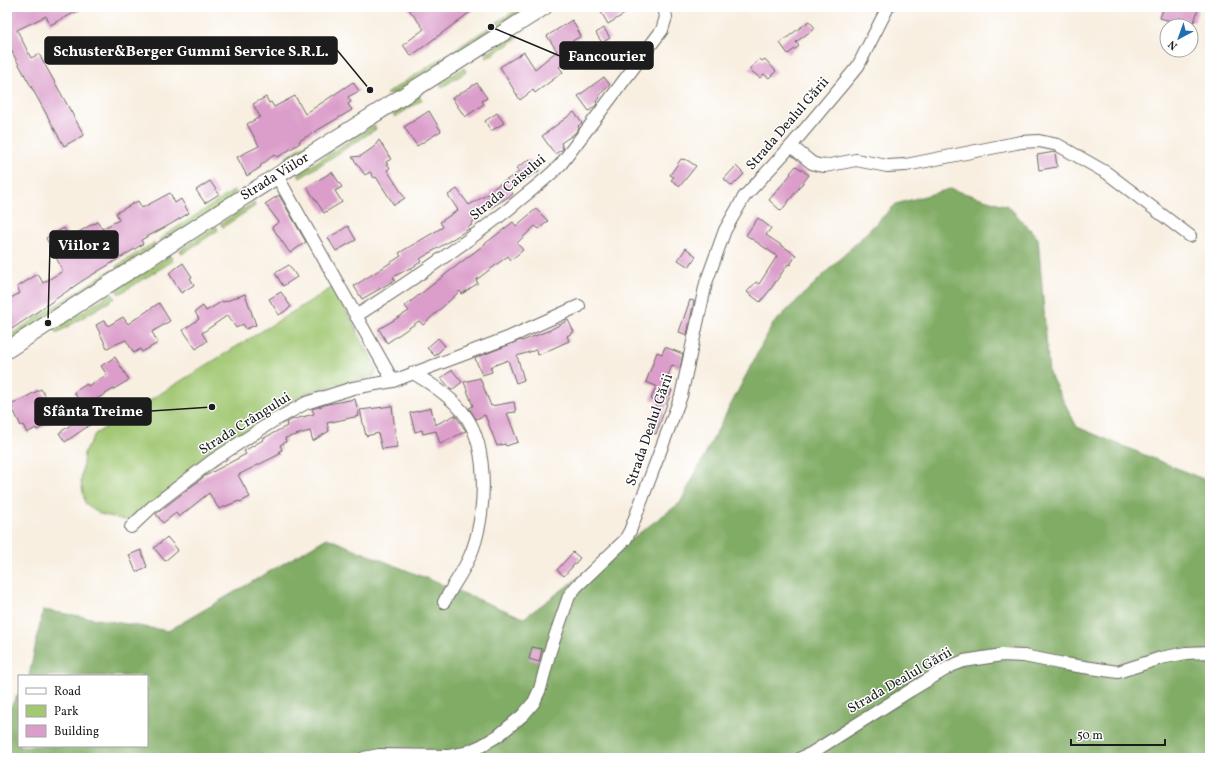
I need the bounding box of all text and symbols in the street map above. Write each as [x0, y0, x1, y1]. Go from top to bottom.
north arrow [1159, 18, 1199, 58]
text: N [1165, 36, 1181, 53]
callout: Schuster&Berger Gummi Service S.R.L. [45, 37, 337, 64]
text: Schuster&Berger Gummi Service S.R.L. [53, 42, 329, 63]
callout: Fancourier [560, 42, 653, 69]
text: Fancourier [568, 47, 646, 68]
street label: Strada Dealul Gării [742, 73, 834, 175]
street label: Strada Viilor [237, 148, 313, 206]
street label: Strada Caisului [466, 151, 550, 225]
callout: Viilor 2 [50, 231, 118, 258]
text: Viilor 2 [58, 236, 110, 257]
street label: Strada Dealul Gării [622, 371, 678, 489]
street label: Strada Crângului [196, 388, 294, 460]
callout: Sfânta Treime [35, 398, 151, 425]
text: Sfânta Treime [43, 402, 143, 423]
street label: Strada Dealul Gării [844, 643, 956, 719]
legend [18, 675, 148, 747]
text: Road [54, 684, 81, 700]
text: Park [54, 704, 79, 720]
scale bar [1071, 721, 1165, 747]
text: Building [54, 724, 99, 740]
text: 50 m [1077, 728, 1103, 744]

